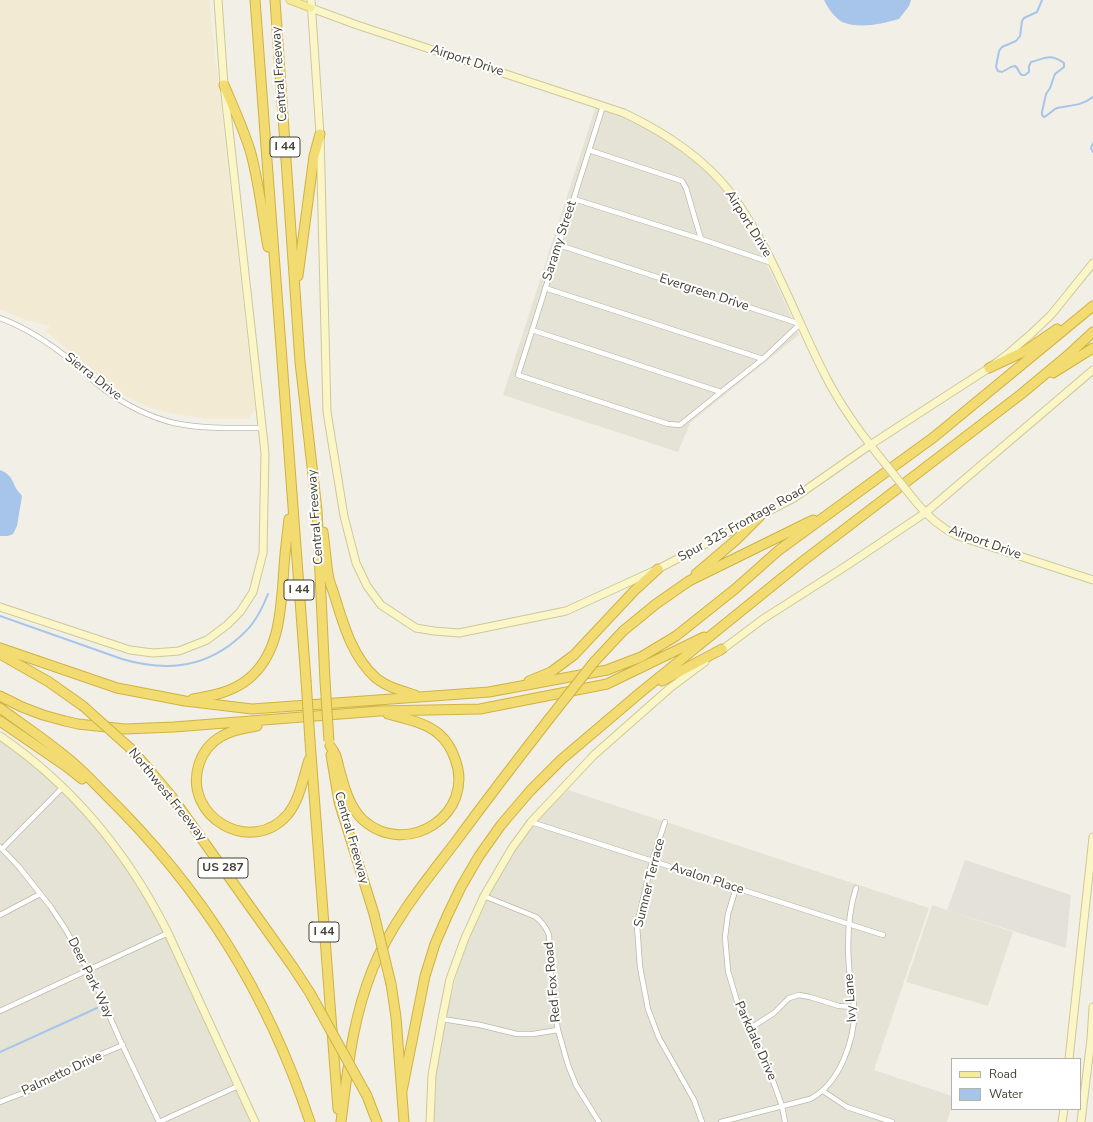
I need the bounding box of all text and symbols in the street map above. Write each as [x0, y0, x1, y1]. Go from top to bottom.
street label: Central Freeway [269, 26, 291, 122]
street label: Airport Drive [429, 42, 505, 80]
road number: I 44 [270, 137, 300, 157]
street label: Airport Drive [721, 188, 775, 260]
street label: Saramy Street [540, 199, 580, 283]
street label: Evergreen Drive [657, 271, 751, 315]
street label: Sierra Drive [61, 350, 125, 404]
street label: Central Freeway [305, 469, 327, 565]
street label: Spur 325 Frontage Road [676, 482, 808, 566]
street label: Airport Drive [947, 523, 1023, 563]
road number: I 44 [284, 580, 314, 600]
street label: Northwest Freeway [125, 745, 209, 845]
street label: Central Freeway [330, 790, 372, 886]
street label: Sumner Terrace [631, 837, 669, 929]
road number: US 287 [198, 858, 248, 878]
street label: Avalon Place [668, 860, 746, 898]
road number: I 44 [309, 922, 339, 942]
street label: Deer Park Way [64, 935, 116, 1021]
street label: Red Fox Road [542, 941, 564, 1023]
street label: Ivy Lane [842, 973, 860, 1023]
street label: Parkdale Drive [731, 999, 779, 1083]
street label: Palmetto Drive [19, 1049, 105, 1099]
legend [951, 1058, 1081, 1110]
text: Road [989, 1066, 1017, 1082]
text: Water [989, 1086, 1023, 1102]

